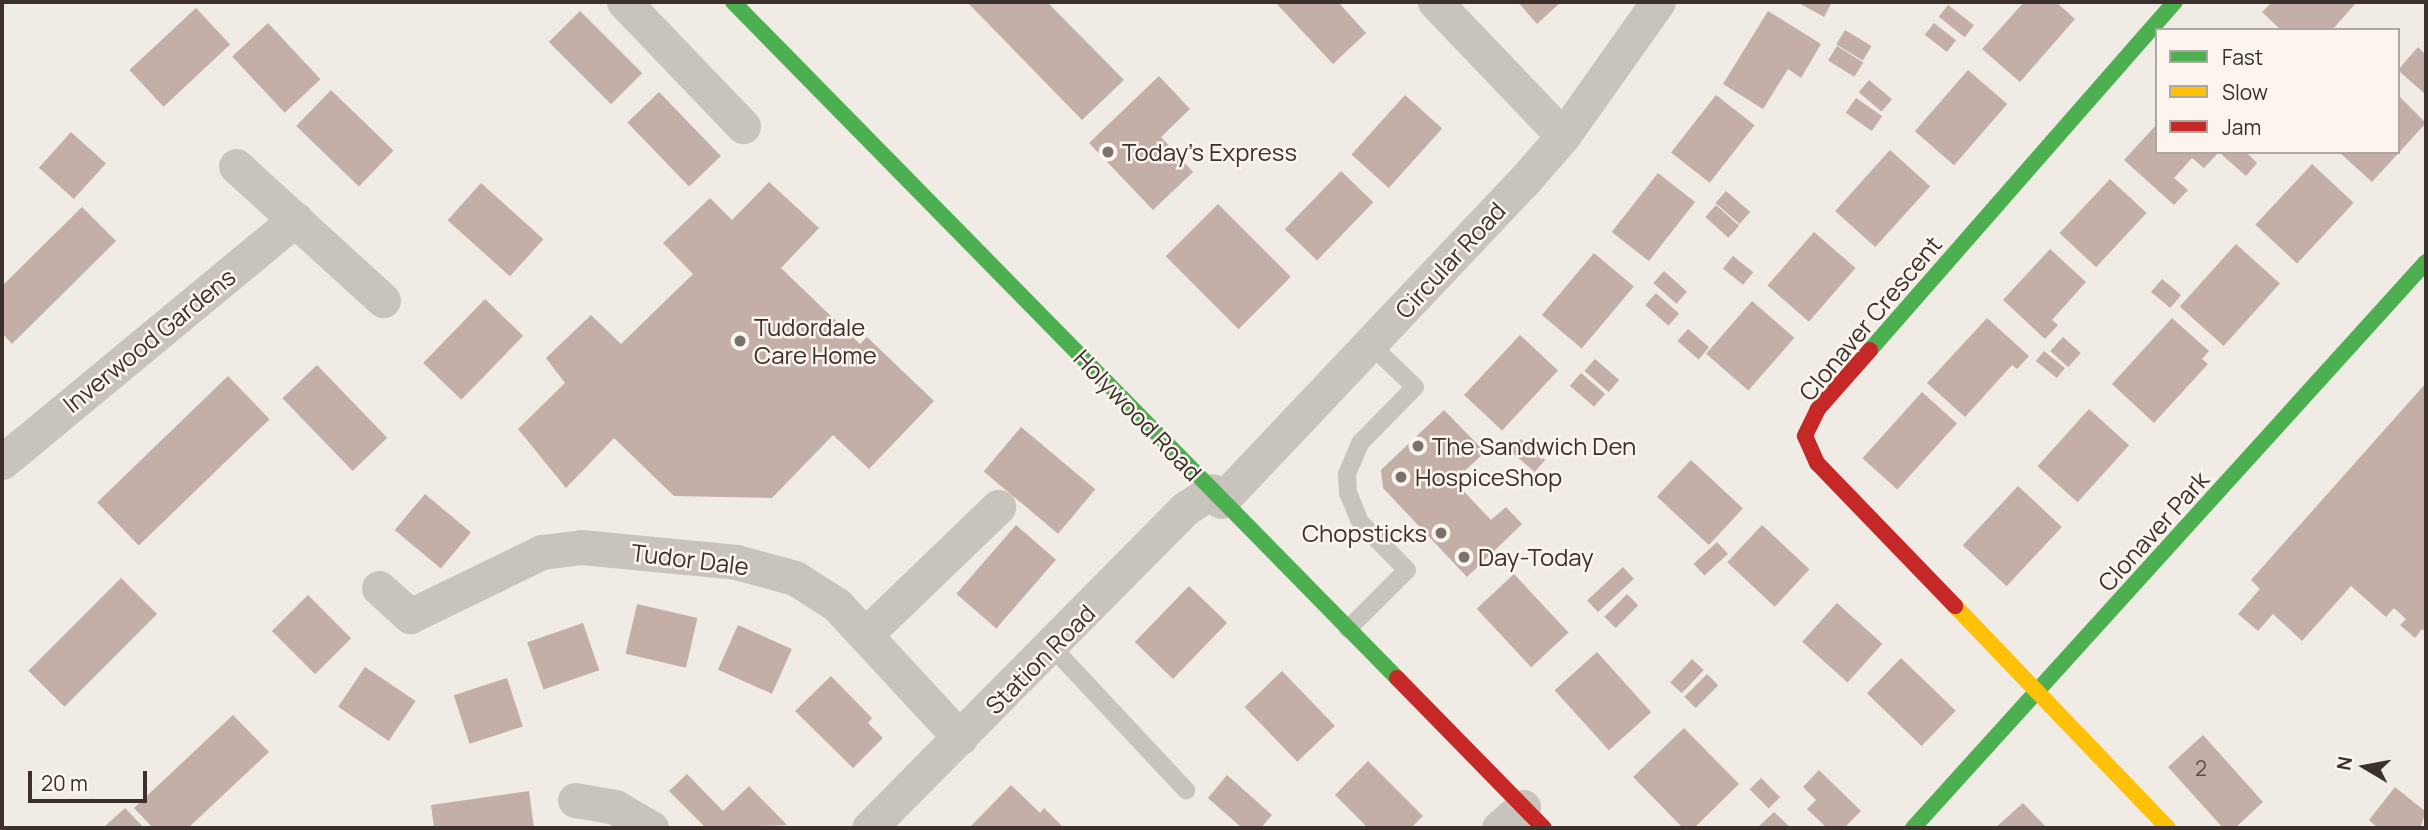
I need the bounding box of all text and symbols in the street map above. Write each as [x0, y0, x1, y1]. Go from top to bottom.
legend [2155, 28, 2400, 154]
text: Fast [2222, 43, 2263, 71]
text: Slow [2222, 78, 2268, 106]
text: Jam [2222, 113, 2261, 141]
place label: Today's Express [1122, 138, 1297, 166]
marker: Today's Express [1100, 144, 1116, 160]
street label: Circular Road [1389, 196, 1511, 324]
street label: Clonaver Crescent [1793, 230, 1947, 406]
street label: Inverwood Gardens [57, 262, 241, 418]
place label: Tudordale Care Home [754, 313, 877, 369]
marker: Tudordale Care Home [732, 333, 748, 349]
street label: Holywood Road [1068, 343, 1208, 487]
place label: The Sandwich Den [1432, 432, 1636, 460]
marker: The Sandwich Den [1410, 438, 1426, 454]
place label: HospiceShop [1415, 463, 1562, 491]
street label: Clonaver Park [2092, 465, 2214, 597]
marker: HospiceShop [1393, 469, 1409, 485]
place label: Chopsticks [1302, 519, 1427, 547]
marker: Chopsticks [1433, 525, 1449, 541]
street label: Tudor Dale [630, 537, 750, 581]
place label: Day-Today [1478, 543, 1594, 571]
marker: Day-Today [1456, 549, 1472, 565]
street label: Station Road [979, 598, 1101, 720]
north arrow [2330, 732, 2400, 802]
text: N [2330, 754, 2358, 772]
house number: 2 [2195, 755, 2207, 781]
scale bar [32, 756, 150, 800]
text: 20 m [41, 769, 88, 797]

